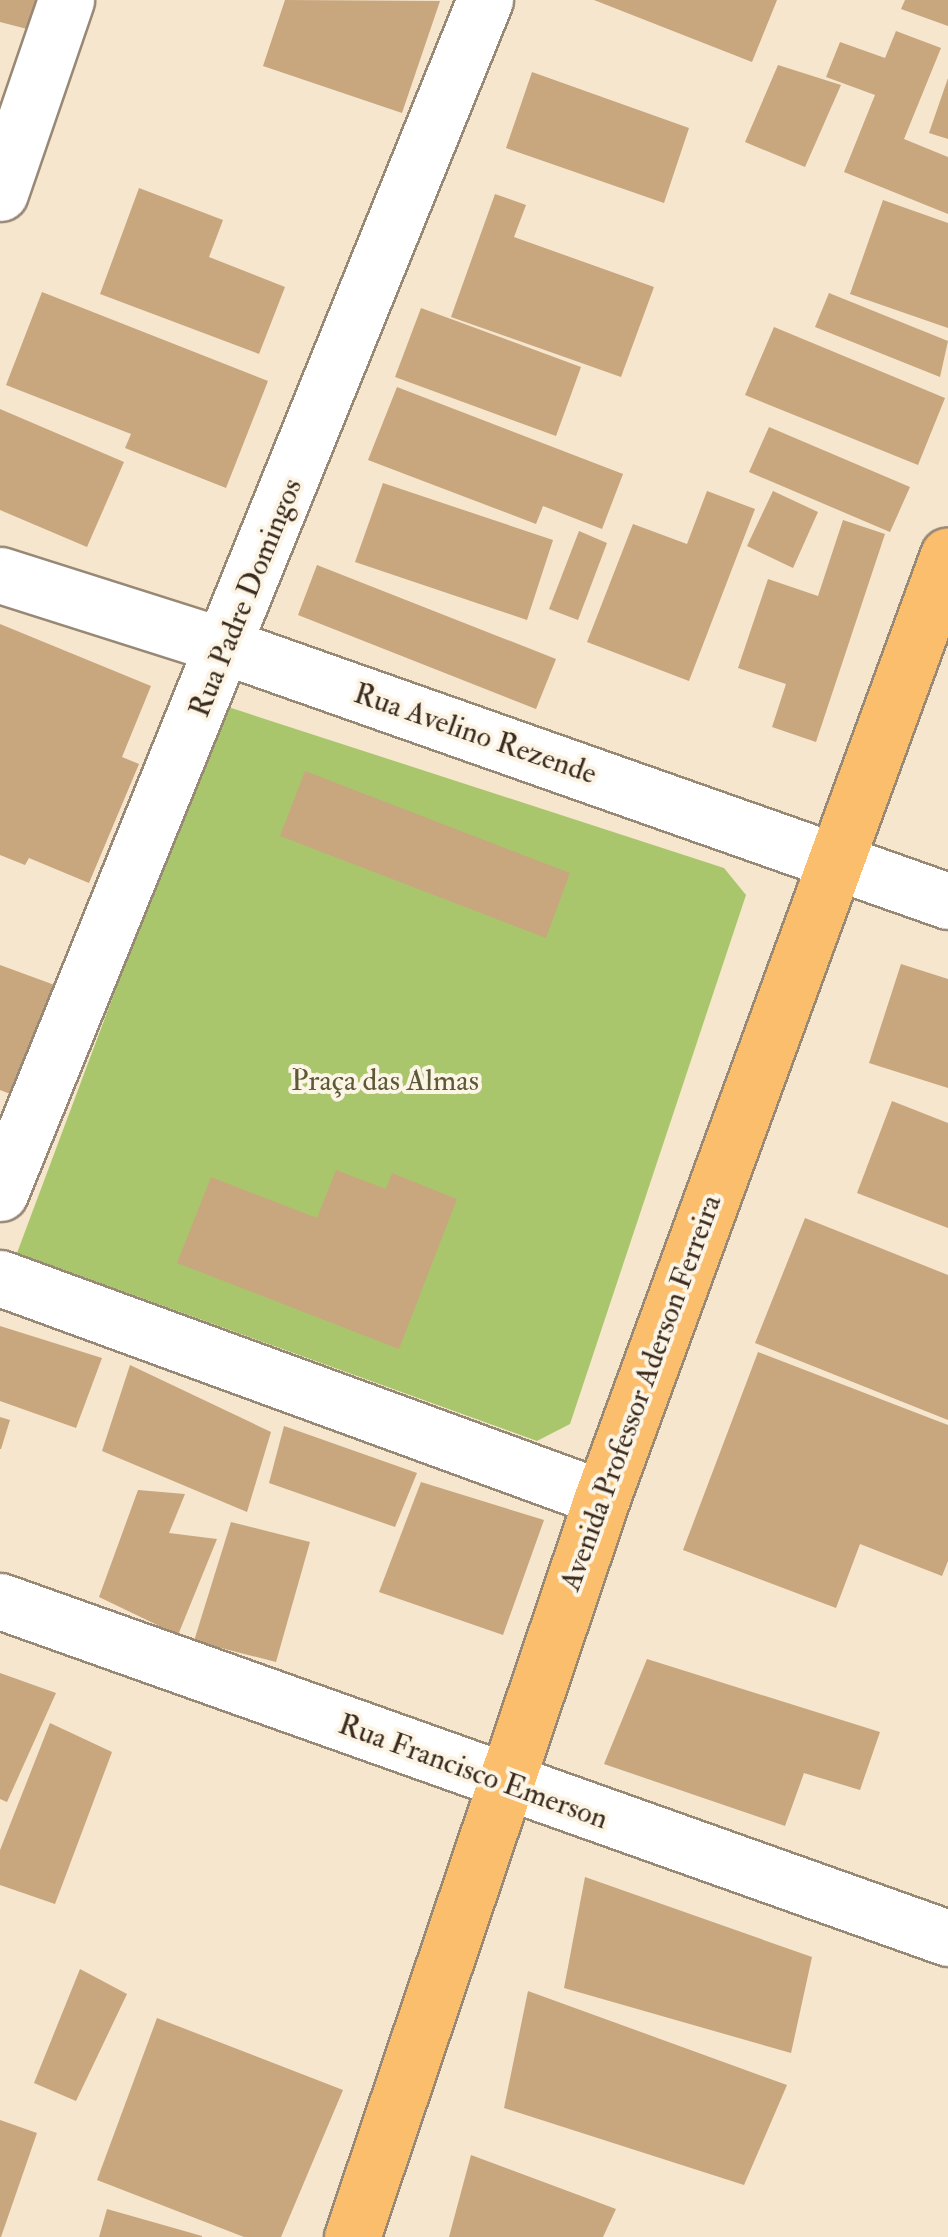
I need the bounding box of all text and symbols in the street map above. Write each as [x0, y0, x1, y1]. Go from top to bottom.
street label: Rua Padre Domingos [182, 473, 310, 723]
street label: Rua Avelino Rezende [349, 676, 601, 792]
park label: Praça das Almas [291, 1063, 479, 1099]
street label: Avenida Professor Aderson Ferreira [552, 1190, 730, 1596]
street label: Rua Francisco Emerson [333, 1706, 613, 1838]

